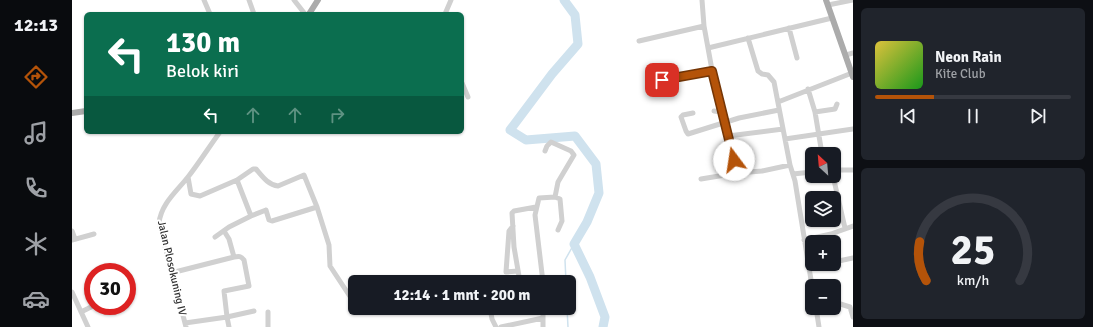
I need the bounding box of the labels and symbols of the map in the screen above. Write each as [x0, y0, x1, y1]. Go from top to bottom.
pin [645, 63, 679, 97]
position arrow [713, 139, 755, 181]
north arrow [805, 147, 841, 183]
street label: Jalan Plosokuning IV [155, 219, 189, 317]
speed limit sign: 30 [84, 263, 136, 315]

